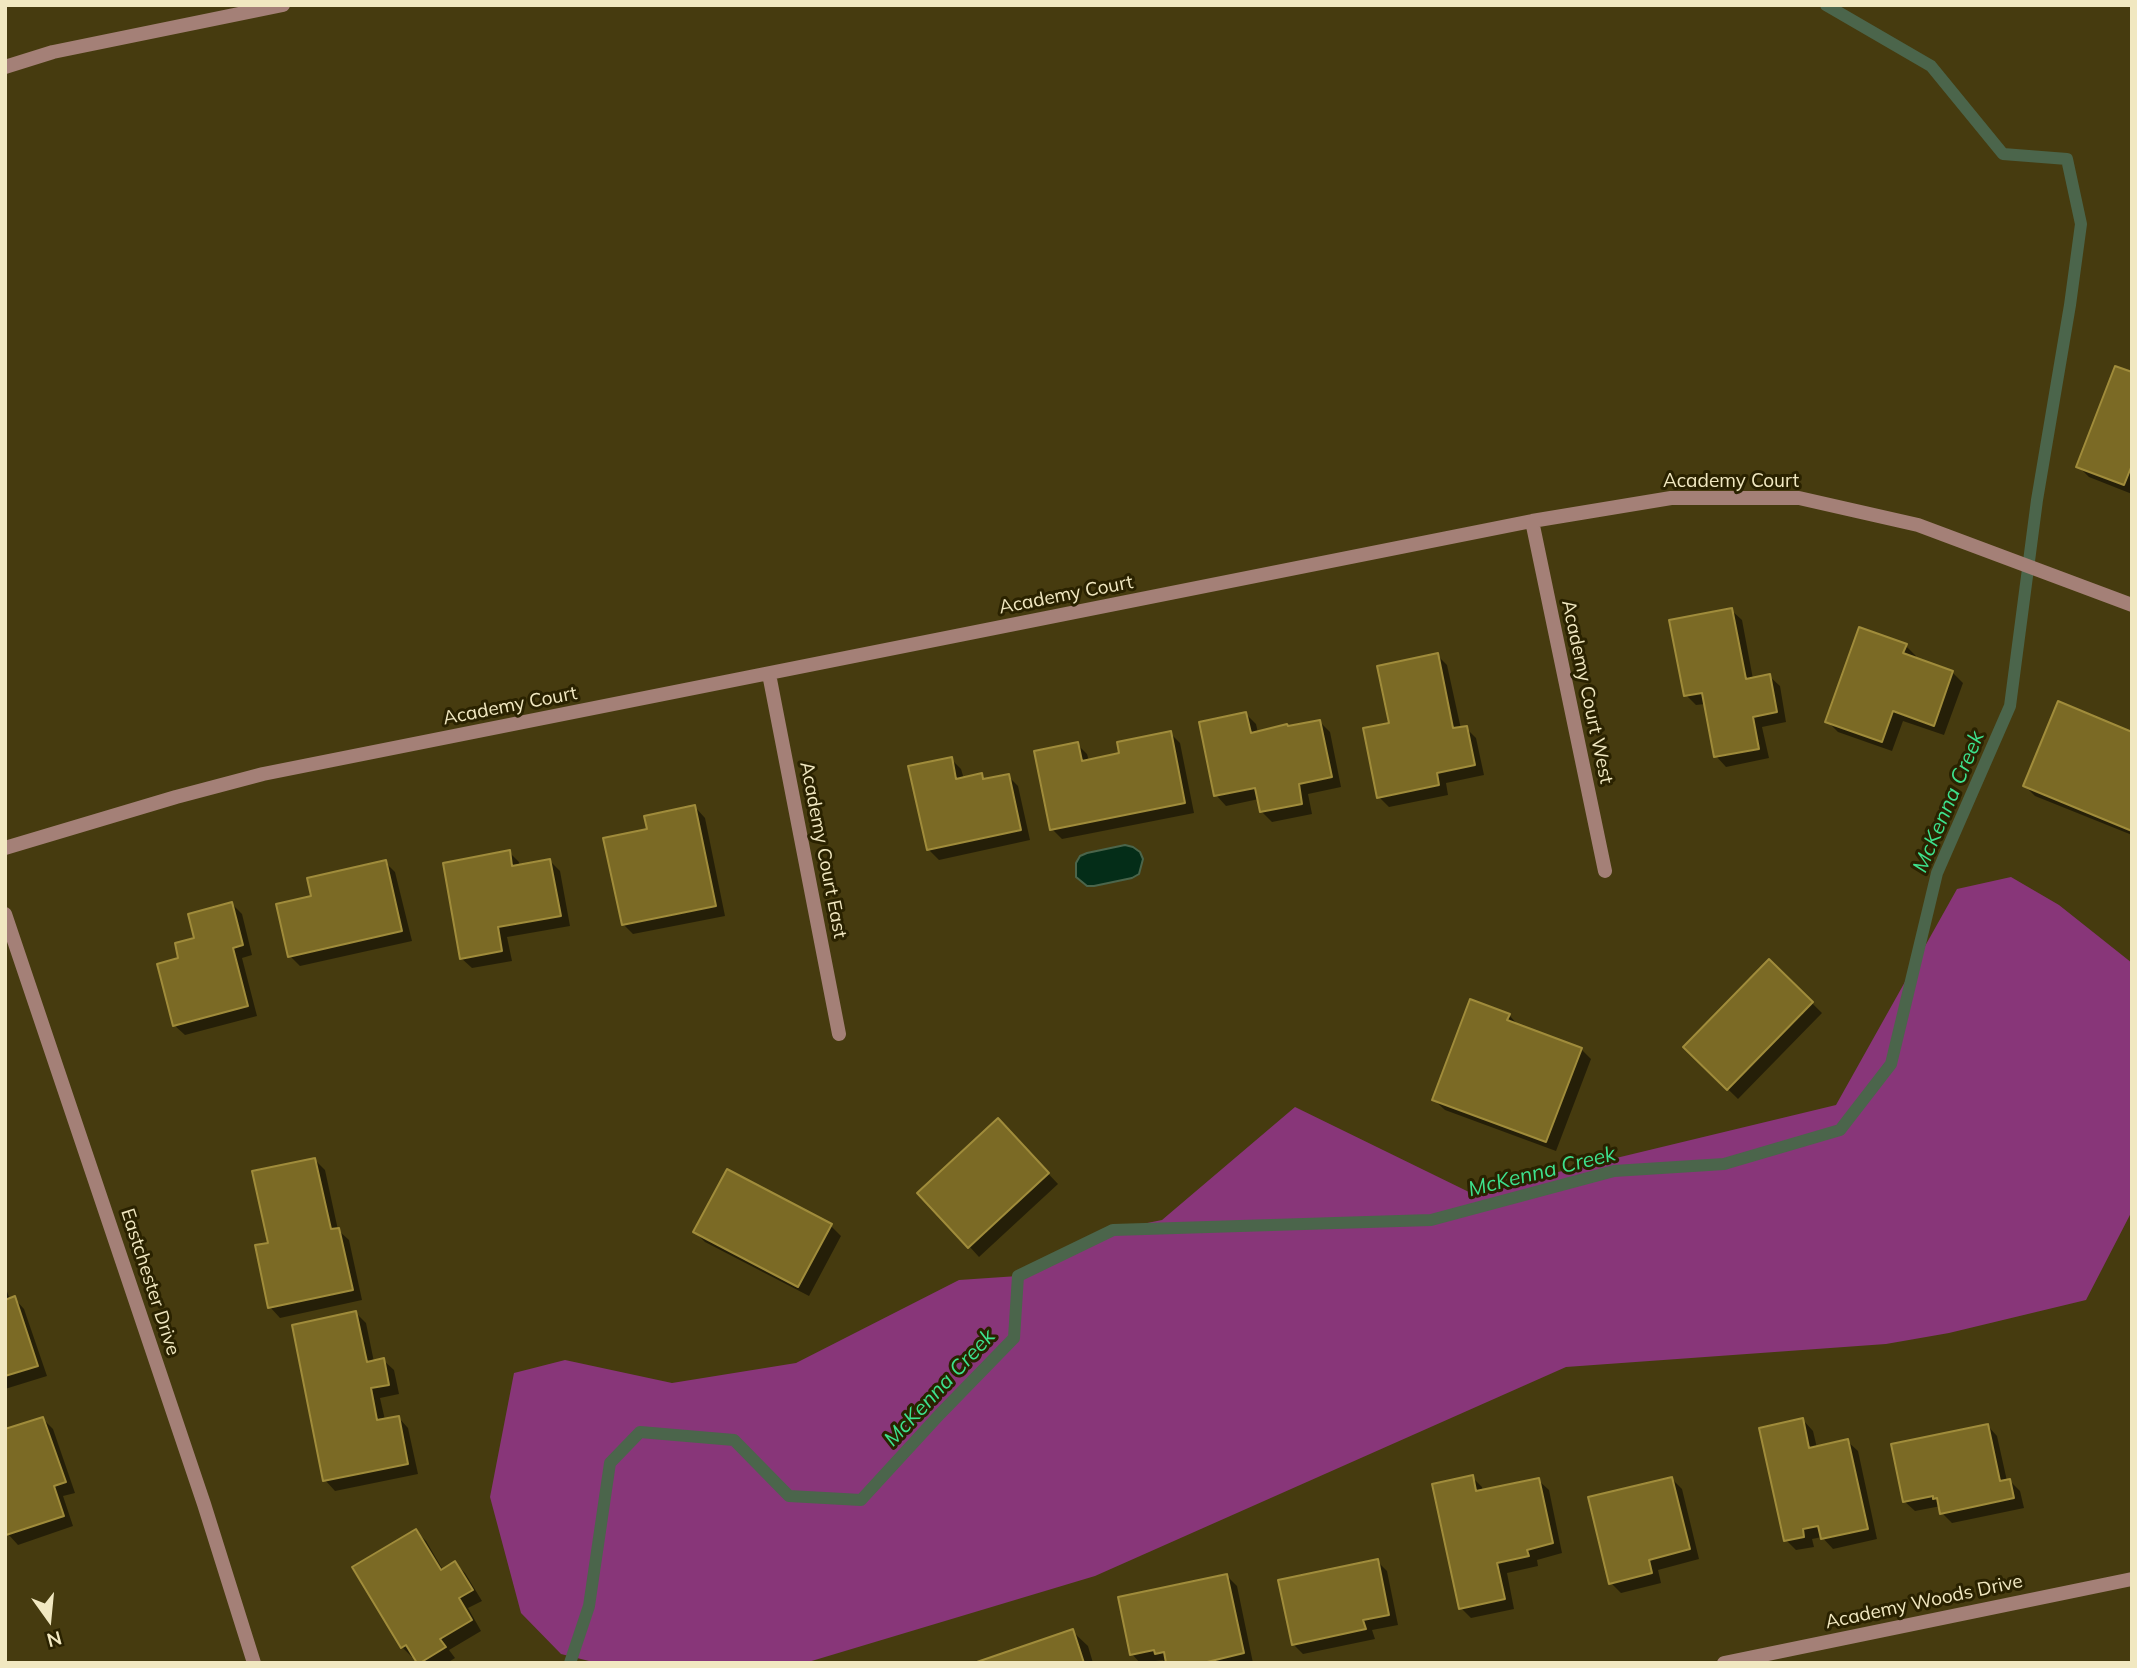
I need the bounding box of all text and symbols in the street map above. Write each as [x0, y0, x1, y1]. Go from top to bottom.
street label: Academy Court [1663, 470, 1799, 492]
street label: Academy Court [997, 571, 1135, 619]
street label: Academy Court West [1556, 598, 1618, 786]
street label: Academy Court [441, 682, 579, 730]
water label: McKenna Creek [1908, 728, 1990, 876]
street label: Academy Court East [795, 760, 851, 940]
water label: McKenna Creek [1466, 1141, 1618, 1203]
street label: Eastchester Drive [115, 1206, 185, 1358]
water label: McKenna Creek [879, 1324, 1001, 1452]
street label: Academy Woods Drive [1823, 1570, 2025, 1634]
north arrow [14, 1584, 84, 1654]
text: N [44, 1626, 64, 1653]

